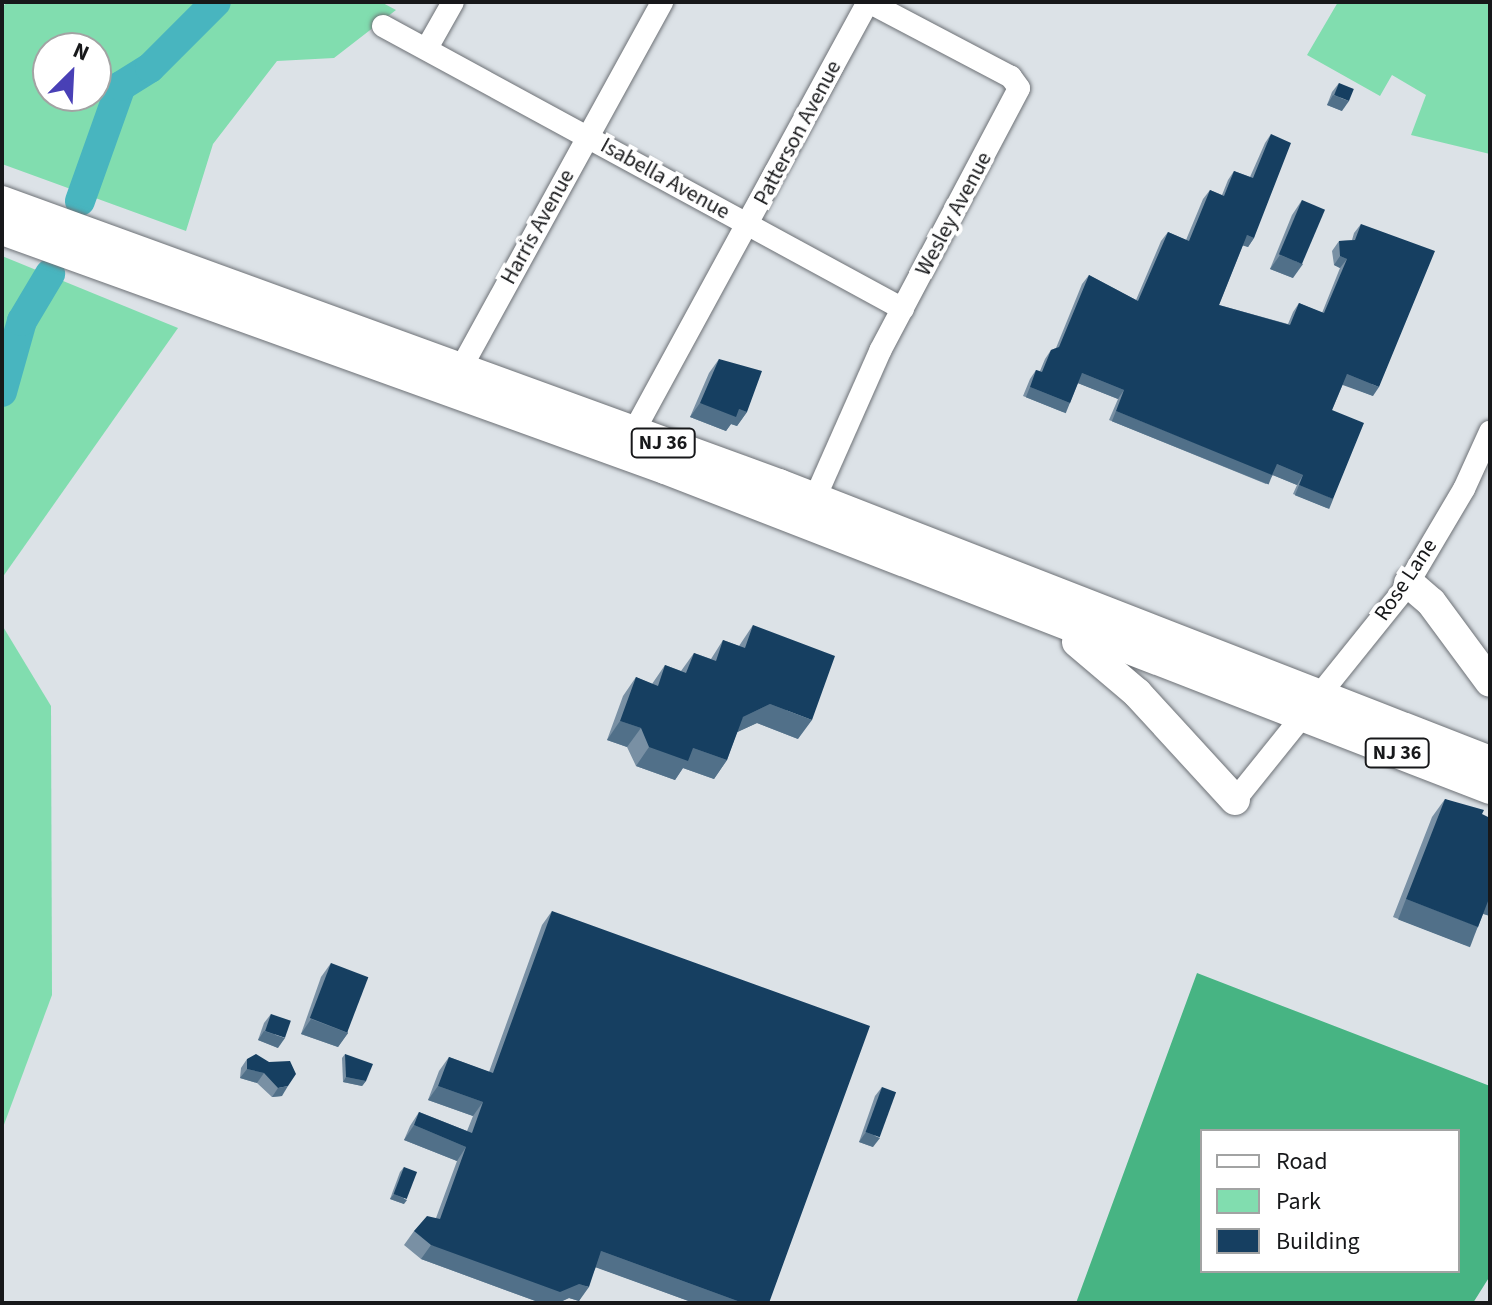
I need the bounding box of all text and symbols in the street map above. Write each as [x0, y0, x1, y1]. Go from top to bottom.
north arrow [32, 32, 112, 112]
text: N [68, 34, 94, 69]
street label: Patterson Avenue [749, 56, 847, 210]
street label: Isabella Avenue [596, 133, 734, 225]
street label: Wesley Avenue [910, 148, 998, 280]
street label: Harris Avenue [496, 165, 580, 289]
road number: NJ 36 [629, 427, 697, 459]
street label: Rose Lane [1369, 534, 1443, 626]
road number: NJ 36 [1363, 737, 1431, 769]
legend [1200, 1129, 1460, 1273]
text: Road [1276, 1144, 1328, 1179]
text: Park [1276, 1184, 1321, 1219]
text: Building [1276, 1224, 1360, 1259]

